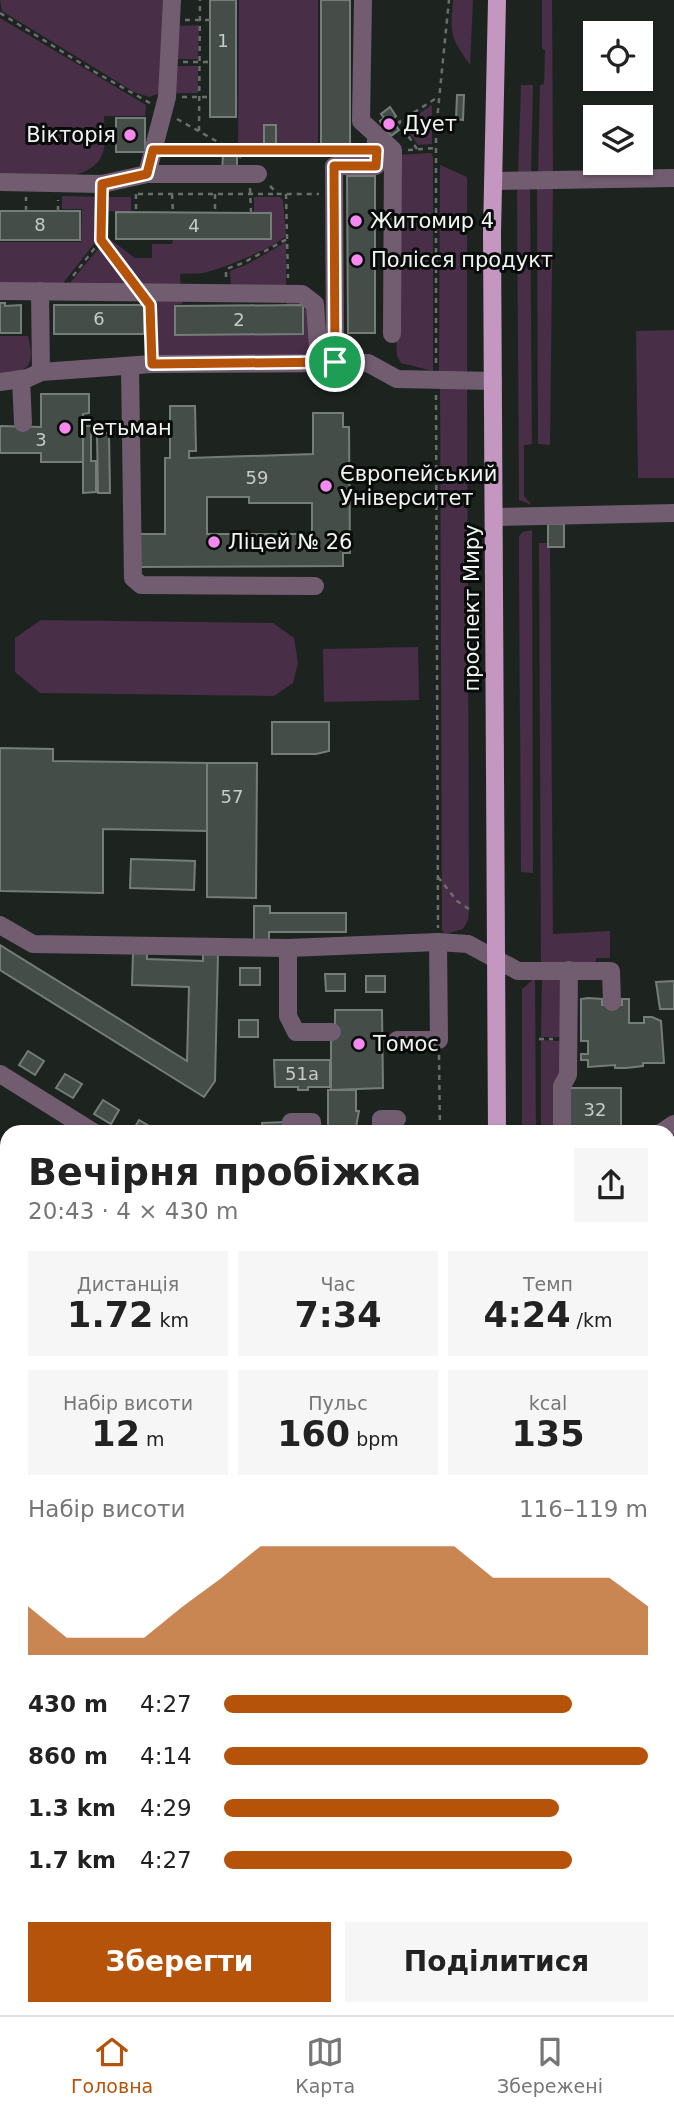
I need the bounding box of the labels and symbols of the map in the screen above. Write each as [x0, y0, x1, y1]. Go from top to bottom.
house number: 1 [217, 30, 229, 51]
place label: Дует [403, 112, 457, 136]
marker: Дует [381, 116, 397, 132]
place label: Вікторія [26, 123, 116, 147]
marker: Вікторія [122, 127, 138, 143]
place label: Житомир 4 [370, 209, 494, 233]
marker: Житомир 4 [348, 213, 364, 229]
house number: 8 [34, 214, 46, 235]
house number: 4 [188, 215, 200, 236]
place label: Полісся продукт [371, 248, 553, 272]
marker: Полісся продукт [349, 252, 365, 268]
house number: 6 [93, 308, 105, 329]
house number: 2 [233, 309, 245, 330]
pin [305, 332, 365, 392]
place label: Гетьман [79, 416, 172, 440]
marker: Гетьман [57, 420, 73, 436]
house number: 3 [35, 429, 47, 450]
place label: Європейський Університет [340, 462, 497, 510]
house number: 59 [246, 467, 268, 488]
marker: Європейський Університет [318, 478, 334, 494]
street label: проспект Миру [460, 524, 484, 692]
place label: Ліцей № 26 [228, 530, 352, 554]
marker: Ліцей № 26 [206, 534, 222, 550]
house number: 57 [221, 786, 243, 807]
place label: Томос [372, 1032, 439, 1056]
marker: Томос [351, 1036, 367, 1052]
house number: 51а [285, 1063, 319, 1084]
house number: 32 [584, 1099, 606, 1120]

